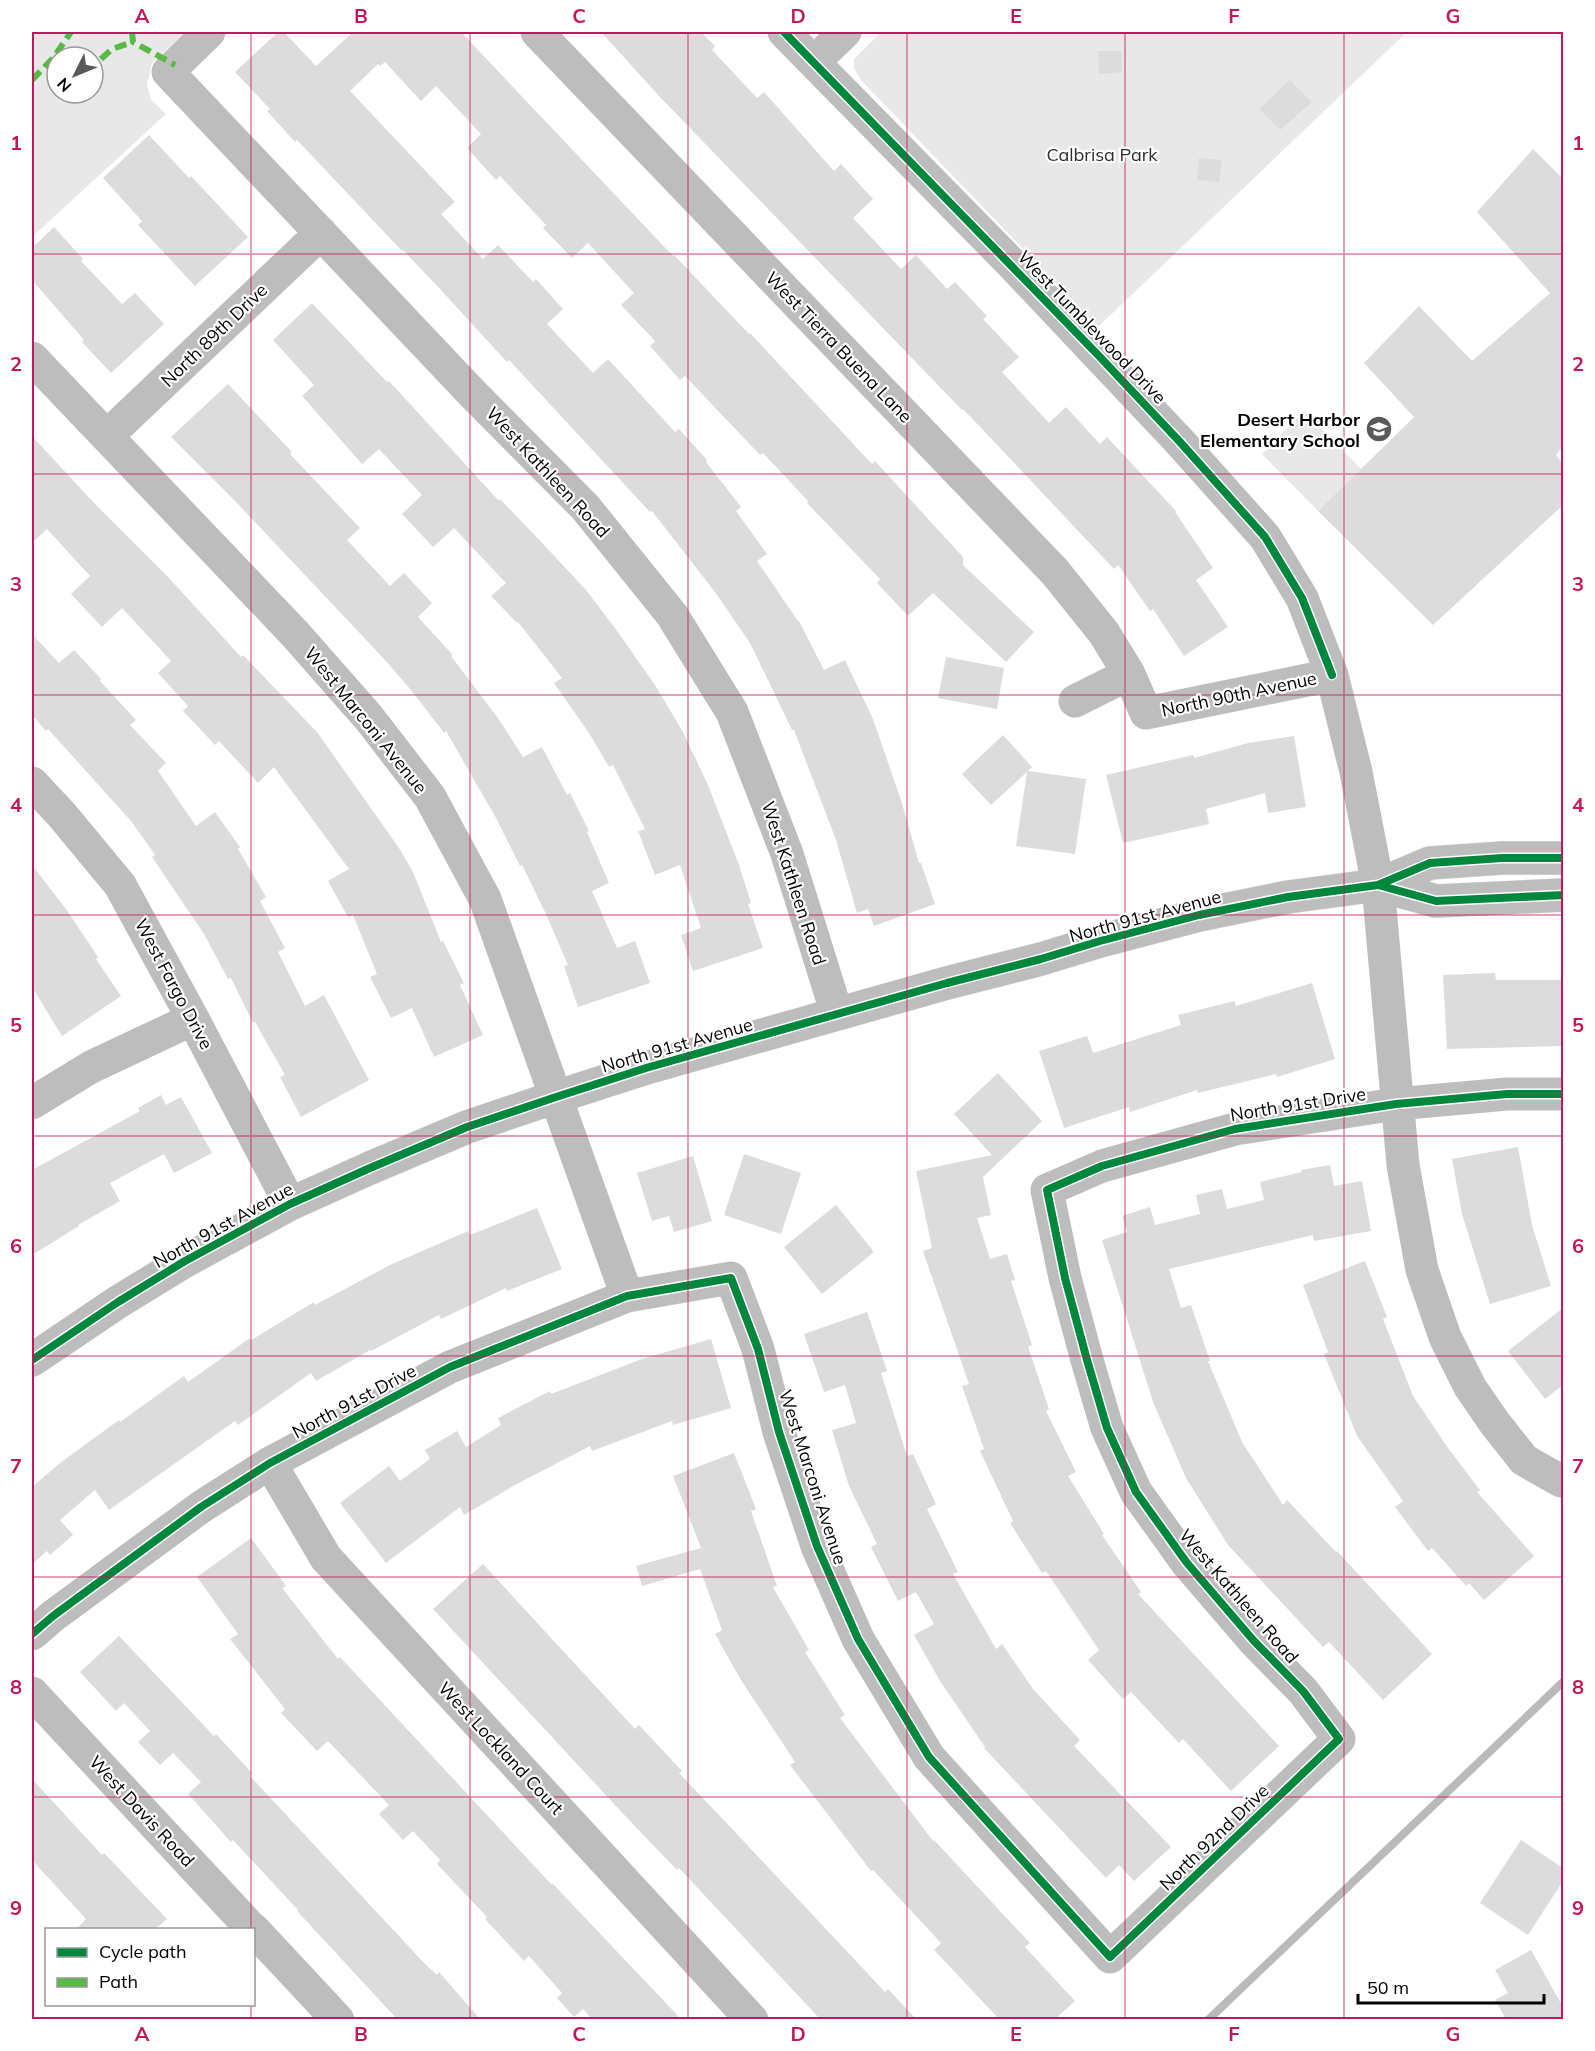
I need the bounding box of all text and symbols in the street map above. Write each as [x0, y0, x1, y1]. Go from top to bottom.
text: A [135, 3, 150, 28]
text: B [354, 3, 368, 28]
text: C [572, 3, 586, 28]
text: D [790, 3, 806, 28]
text: E [1010, 3, 1022, 28]
text: F [1228, 3, 1240, 28]
text: G [1446, 3, 1460, 28]
north arrow [45, 45, 105, 105]
text: N [53, 74, 75, 96]
text: 1 [10, 130, 22, 155]
text: 1 [1572, 130, 1584, 155]
park label: Calbrisa Park [1046, 143, 1158, 166]
street label: West Tumblewood Drive [1013, 246, 1171, 408]
street label: West Tierra Buena Lane [761, 267, 917, 427]
street label: North 89th Drive [156, 278, 272, 392]
text: 2 [10, 351, 22, 376]
text: 2 [1572, 351, 1584, 376]
street label: West Kathleen Road [481, 402, 615, 542]
place label: Desert Harbor Elementary School [1200, 408, 1361, 452]
school or university icon: Desert Harbor Elementary School [1364, 414, 1394, 444]
text: 3 [10, 571, 22, 596]
text: 3 [1572, 571, 1584, 596]
street label: West Marconi Avenue [300, 642, 432, 798]
street label: North 90th Avenue [1159, 666, 1319, 722]
text: 4 [10, 792, 22, 817]
text: 4 [1572, 792, 1584, 817]
street label: West Kathleen Road [757, 798, 831, 968]
street label: North 91st Avenue [1066, 885, 1224, 947]
street label: West Fargo Drive [130, 915, 218, 1053]
text: 5 [10, 1012, 22, 1037]
street label: North 91st Avenue [599, 1012, 755, 1078]
text: 5 [1572, 1012, 1584, 1037]
street label: North 91st Drive [1228, 1082, 1368, 1126]
street label: North 91st Avenue [149, 1177, 297, 1273]
text: 6 [10, 1233, 22, 1258]
text: 6 [1572, 1233, 1584, 1258]
street label: North 91st Drive [288, 1359, 420, 1443]
street label: West Marconi Avenue [774, 1387, 852, 1567]
text: 7 [10, 1453, 22, 1478]
text: 7 [1572, 1453, 1584, 1478]
street label: West Kathleen Road [1174, 1524, 1304, 1668]
text: 8 [10, 1674, 22, 1699]
text: 8 [1572, 1674, 1584, 1699]
street label: West Lockland Court [433, 1677, 569, 1819]
street label: West Davis Road [84, 1750, 200, 1872]
street label: North 92nd Drive [1154, 1779, 1274, 1895]
text: 9 [10, 1895, 22, 1920]
text: 9 [1572, 1895, 1584, 1920]
legend [45, 1928, 255, 2006]
text: Cycle path [99, 1940, 186, 1963]
scale bar [1358, 1967, 1544, 2005]
text: Path [99, 1970, 138, 1993]
text: 50 m [1367, 1976, 1409, 1999]
text: A [135, 2021, 150, 2046]
text: B [354, 2021, 368, 2046]
text: C [572, 2021, 586, 2046]
text: D [790, 2021, 806, 2046]
text: E [1010, 2021, 1022, 2046]
text: F [1228, 2021, 1240, 2046]
text: G [1446, 2021, 1460, 2046]

